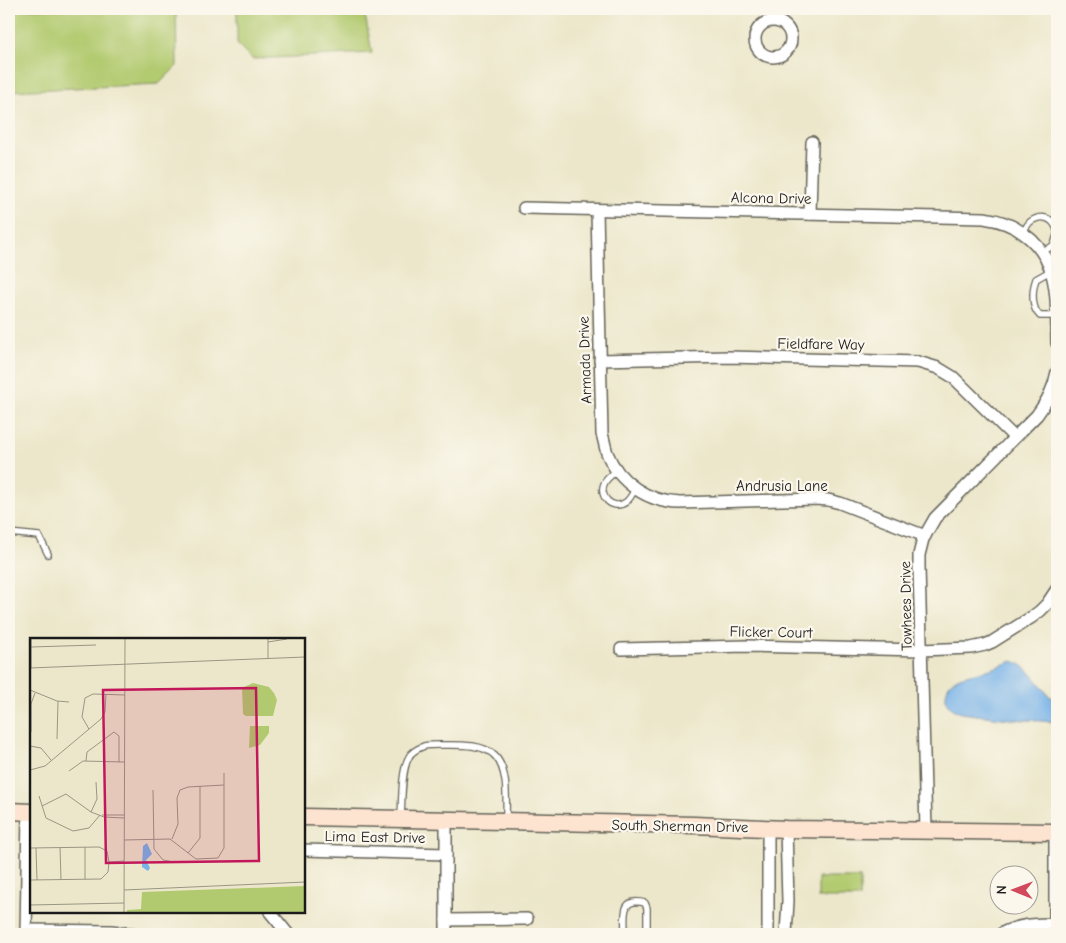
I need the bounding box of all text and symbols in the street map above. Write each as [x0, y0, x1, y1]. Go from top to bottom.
street label: Alcona Drive [731, 188, 812, 208]
street label: Armada Drive [574, 315, 596, 404]
street label: Fieldfare Way [777, 334, 865, 354]
street label: Andrusia Lane [736, 477, 828, 495]
street label: Towhees Drive [896, 560, 916, 651]
street label: Flicker Court [729, 622, 813, 642]
inset map [30, 638, 305, 913]
street label: South Sherman Drive [611, 816, 749, 836]
street label: Lima East Drive [325, 827, 426, 847]
north arrow [988, 866, 1038, 916]
text: N [993, 885, 1010, 894]

